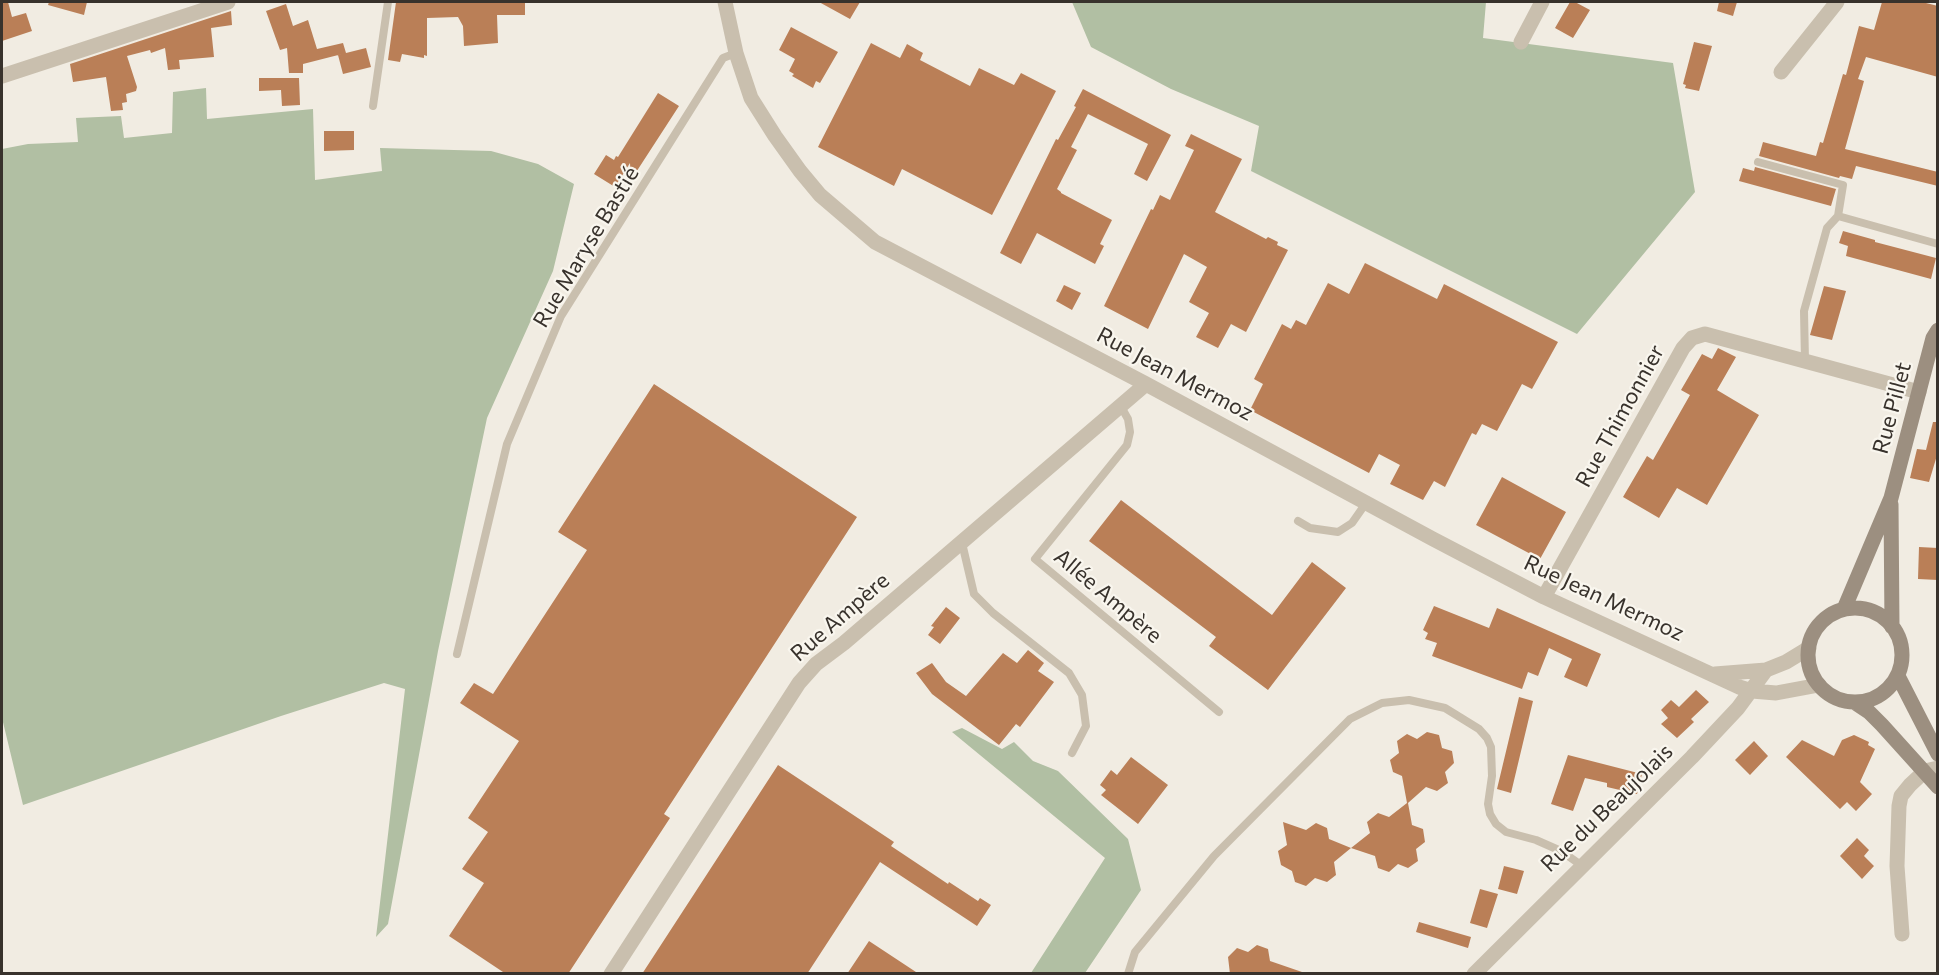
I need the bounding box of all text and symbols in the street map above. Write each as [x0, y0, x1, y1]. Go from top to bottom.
street label: Rue Maryse Bastié [528, 162, 644, 332]
street label: Rue Jean Mermoz [1092, 322, 1258, 426]
street label: Rue Thimonnier [1570, 340, 1670, 492]
street label: Rue Pillet [1867, 359, 1917, 457]
street label: Allée Ampère [1049, 543, 1167, 649]
street label: Rue Jean Mermoz [1520, 549, 1688, 647]
street label: Rue Ampère [785, 567, 895, 667]
street label: Rue du Beaujolais [1536, 738, 1678, 878]

